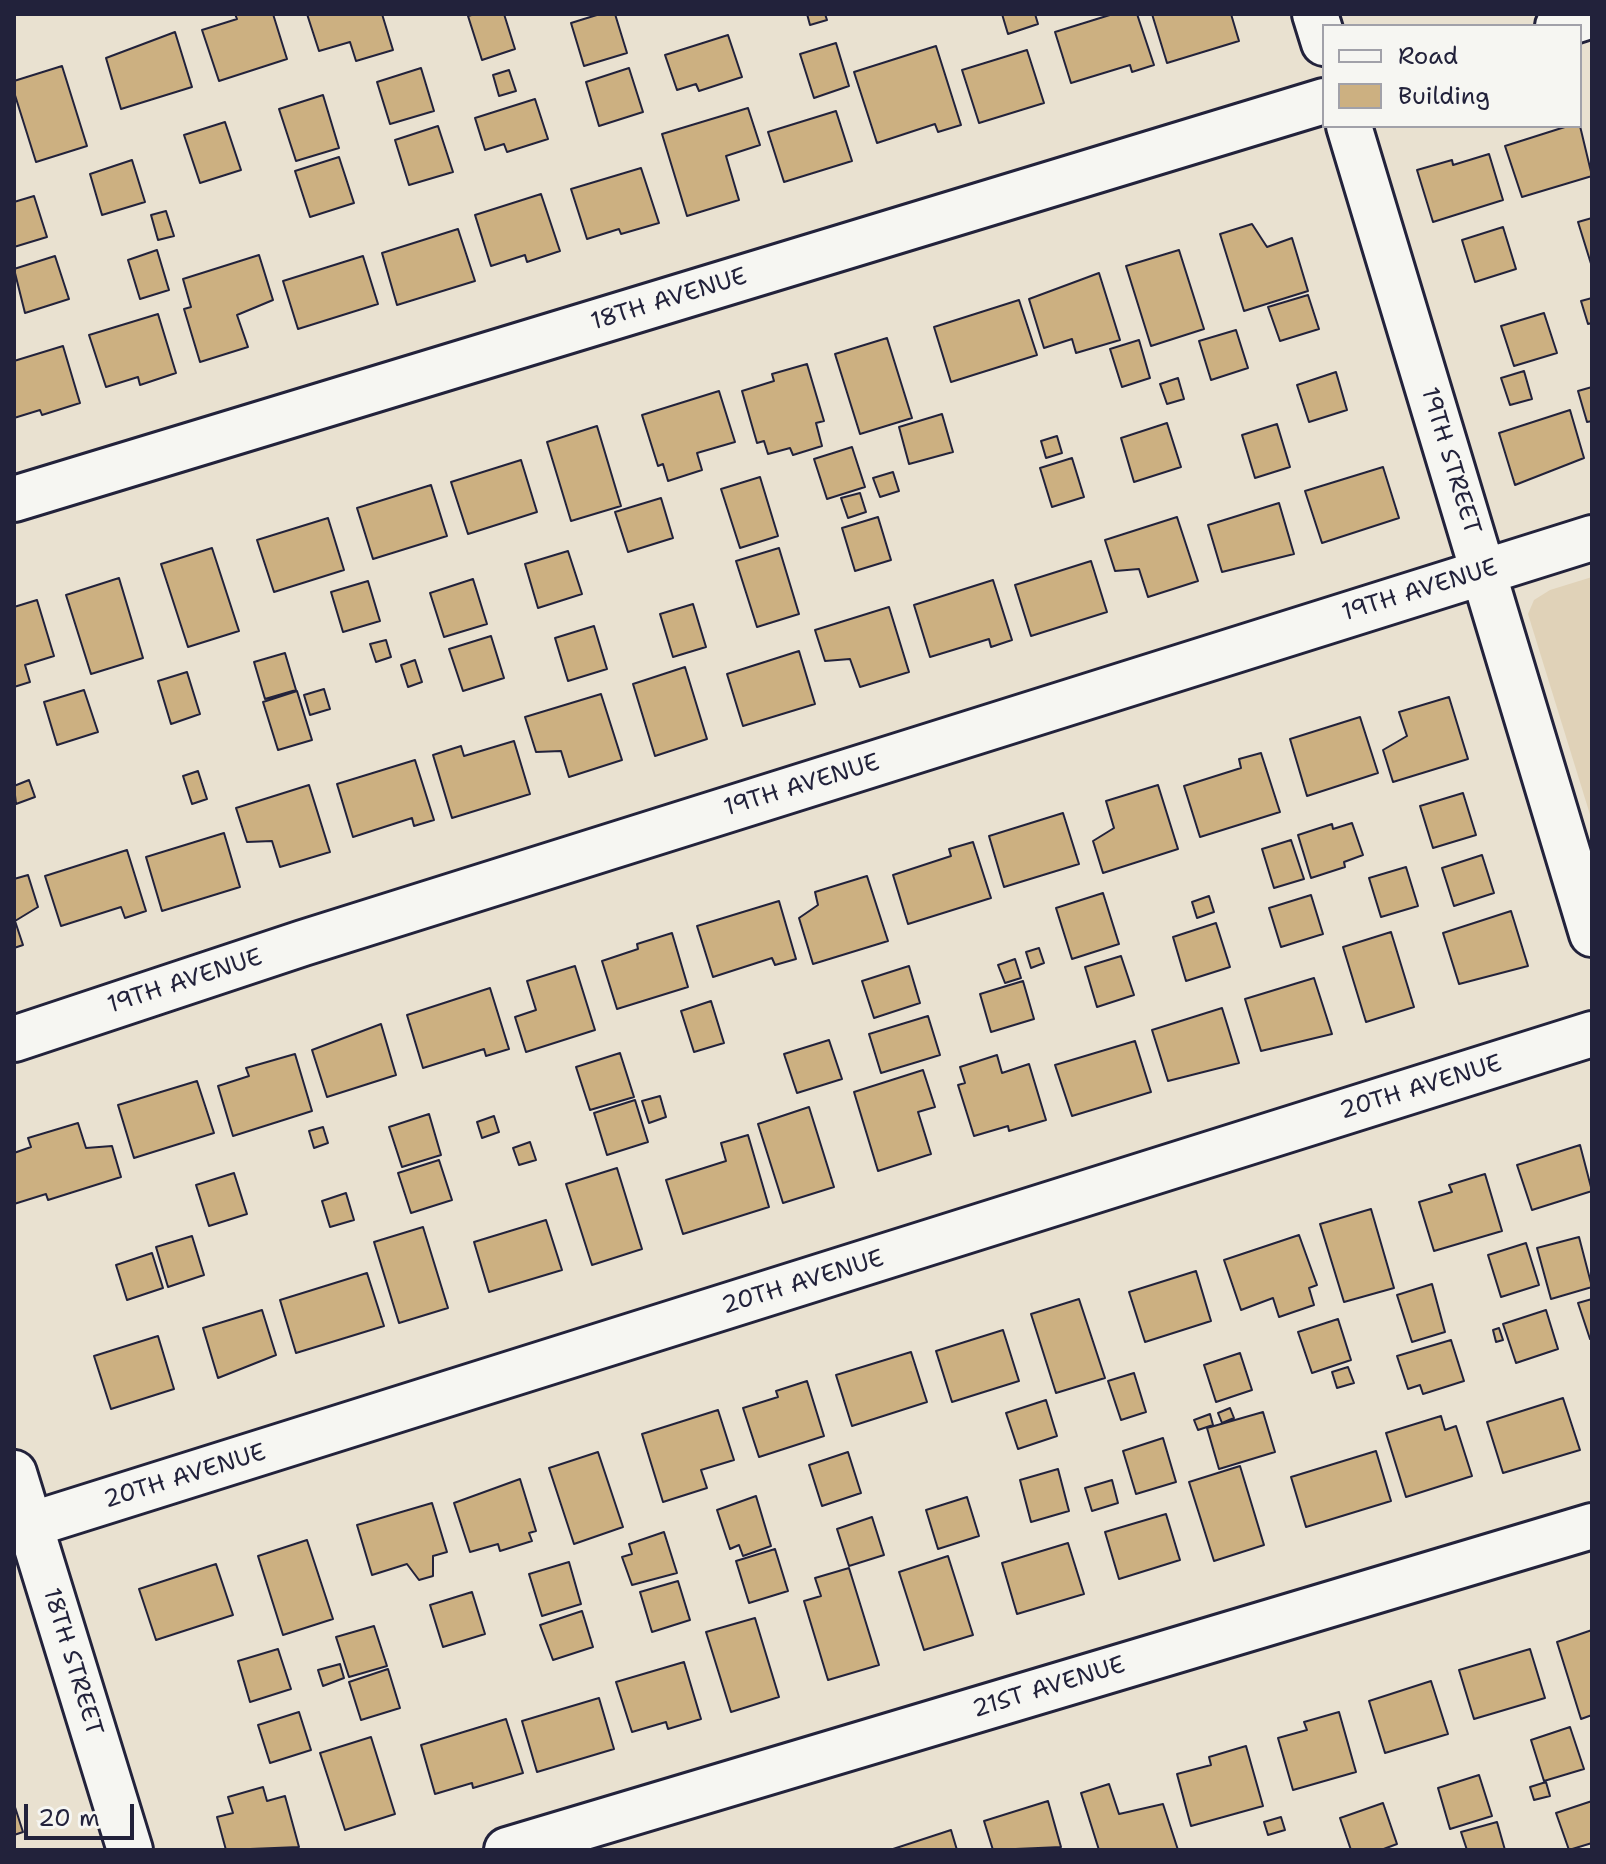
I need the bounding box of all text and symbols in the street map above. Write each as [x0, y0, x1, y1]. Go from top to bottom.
legend [1322, 24, 1582, 128]
text: Road [1398, 40, 1458, 72]
text: Building [1398, 80, 1490, 112]
street label: 18TH AVENUE [588, 263, 750, 337]
street label: 19TH STREET [1414, 384, 1486, 538]
street label: 19TH AVENUE [1339, 554, 1501, 628]
street label: 19TH AVENUE [721, 749, 883, 823]
street label: 19TH AVENUE [104, 943, 266, 1021]
street label: 20TH AVENUE [1336, 1050, 1506, 1126]
street label: 20TH AVENUE [718, 1245, 888, 1321]
street label: 20TH AVENUE [100, 1439, 270, 1515]
street label: 18TH STREET [36, 1585, 108, 1739]
street label: 21ST AVENUE [969, 1651, 1129, 1725]
scale bar [28, 1788, 138, 1838]
text: 20 m [38, 1802, 100, 1834]

